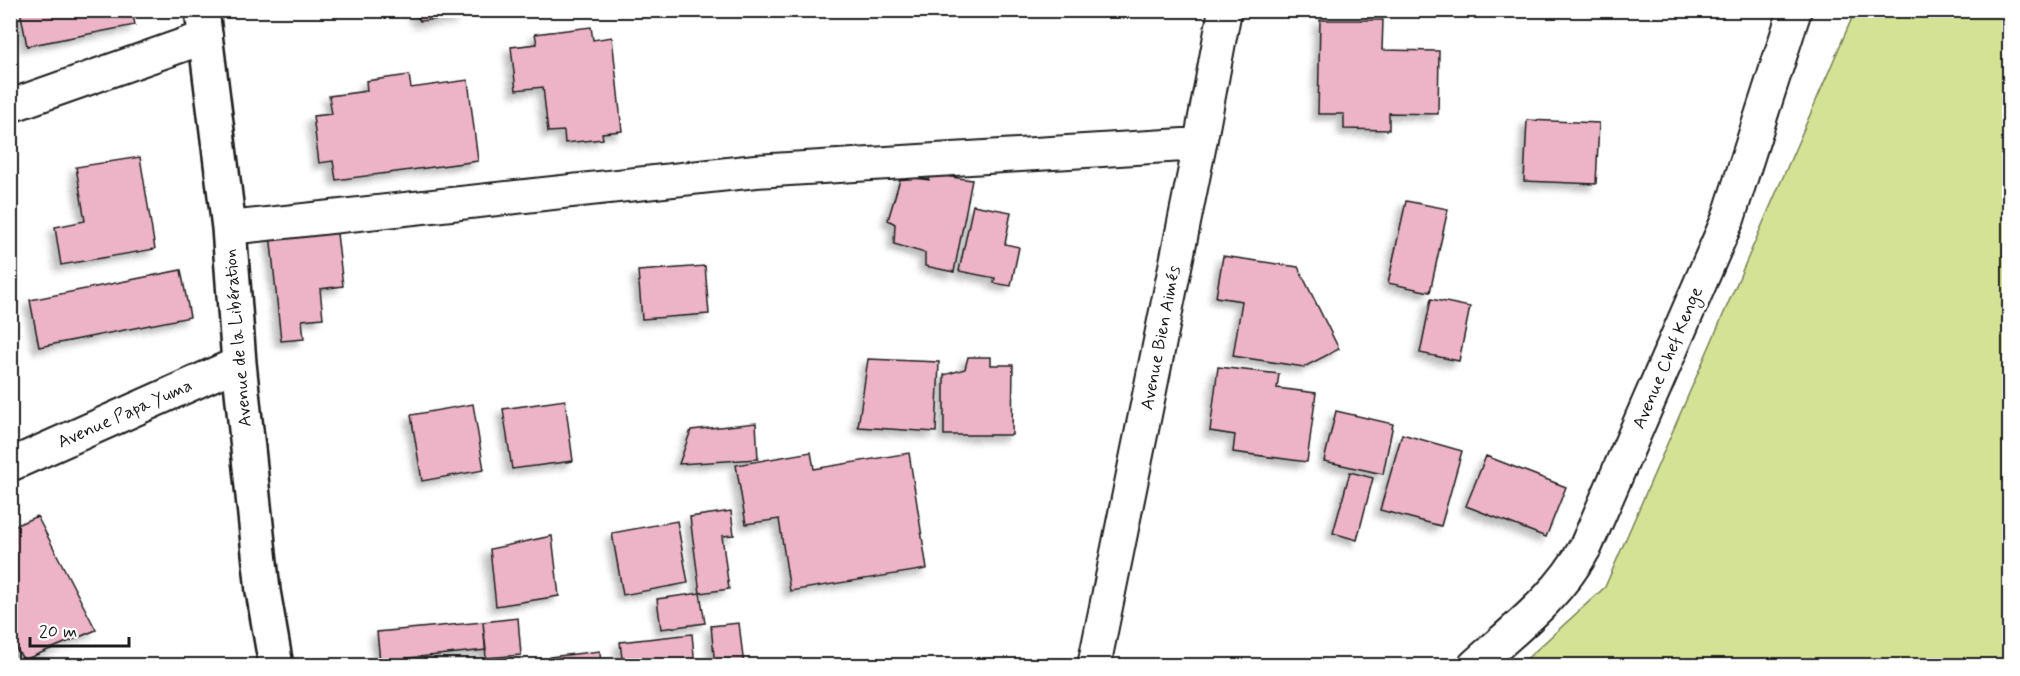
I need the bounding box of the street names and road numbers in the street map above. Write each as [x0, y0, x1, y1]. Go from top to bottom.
street label: Avenue de la Libération [218, 248, 258, 428]
street label: Avenue Bien Aimés [1135, 264, 1187, 412]
street label: Avenue Chef Kenge [1627, 283, 1710, 433]
street label: Avenue Papa Yuma [54, 374, 196, 454]

